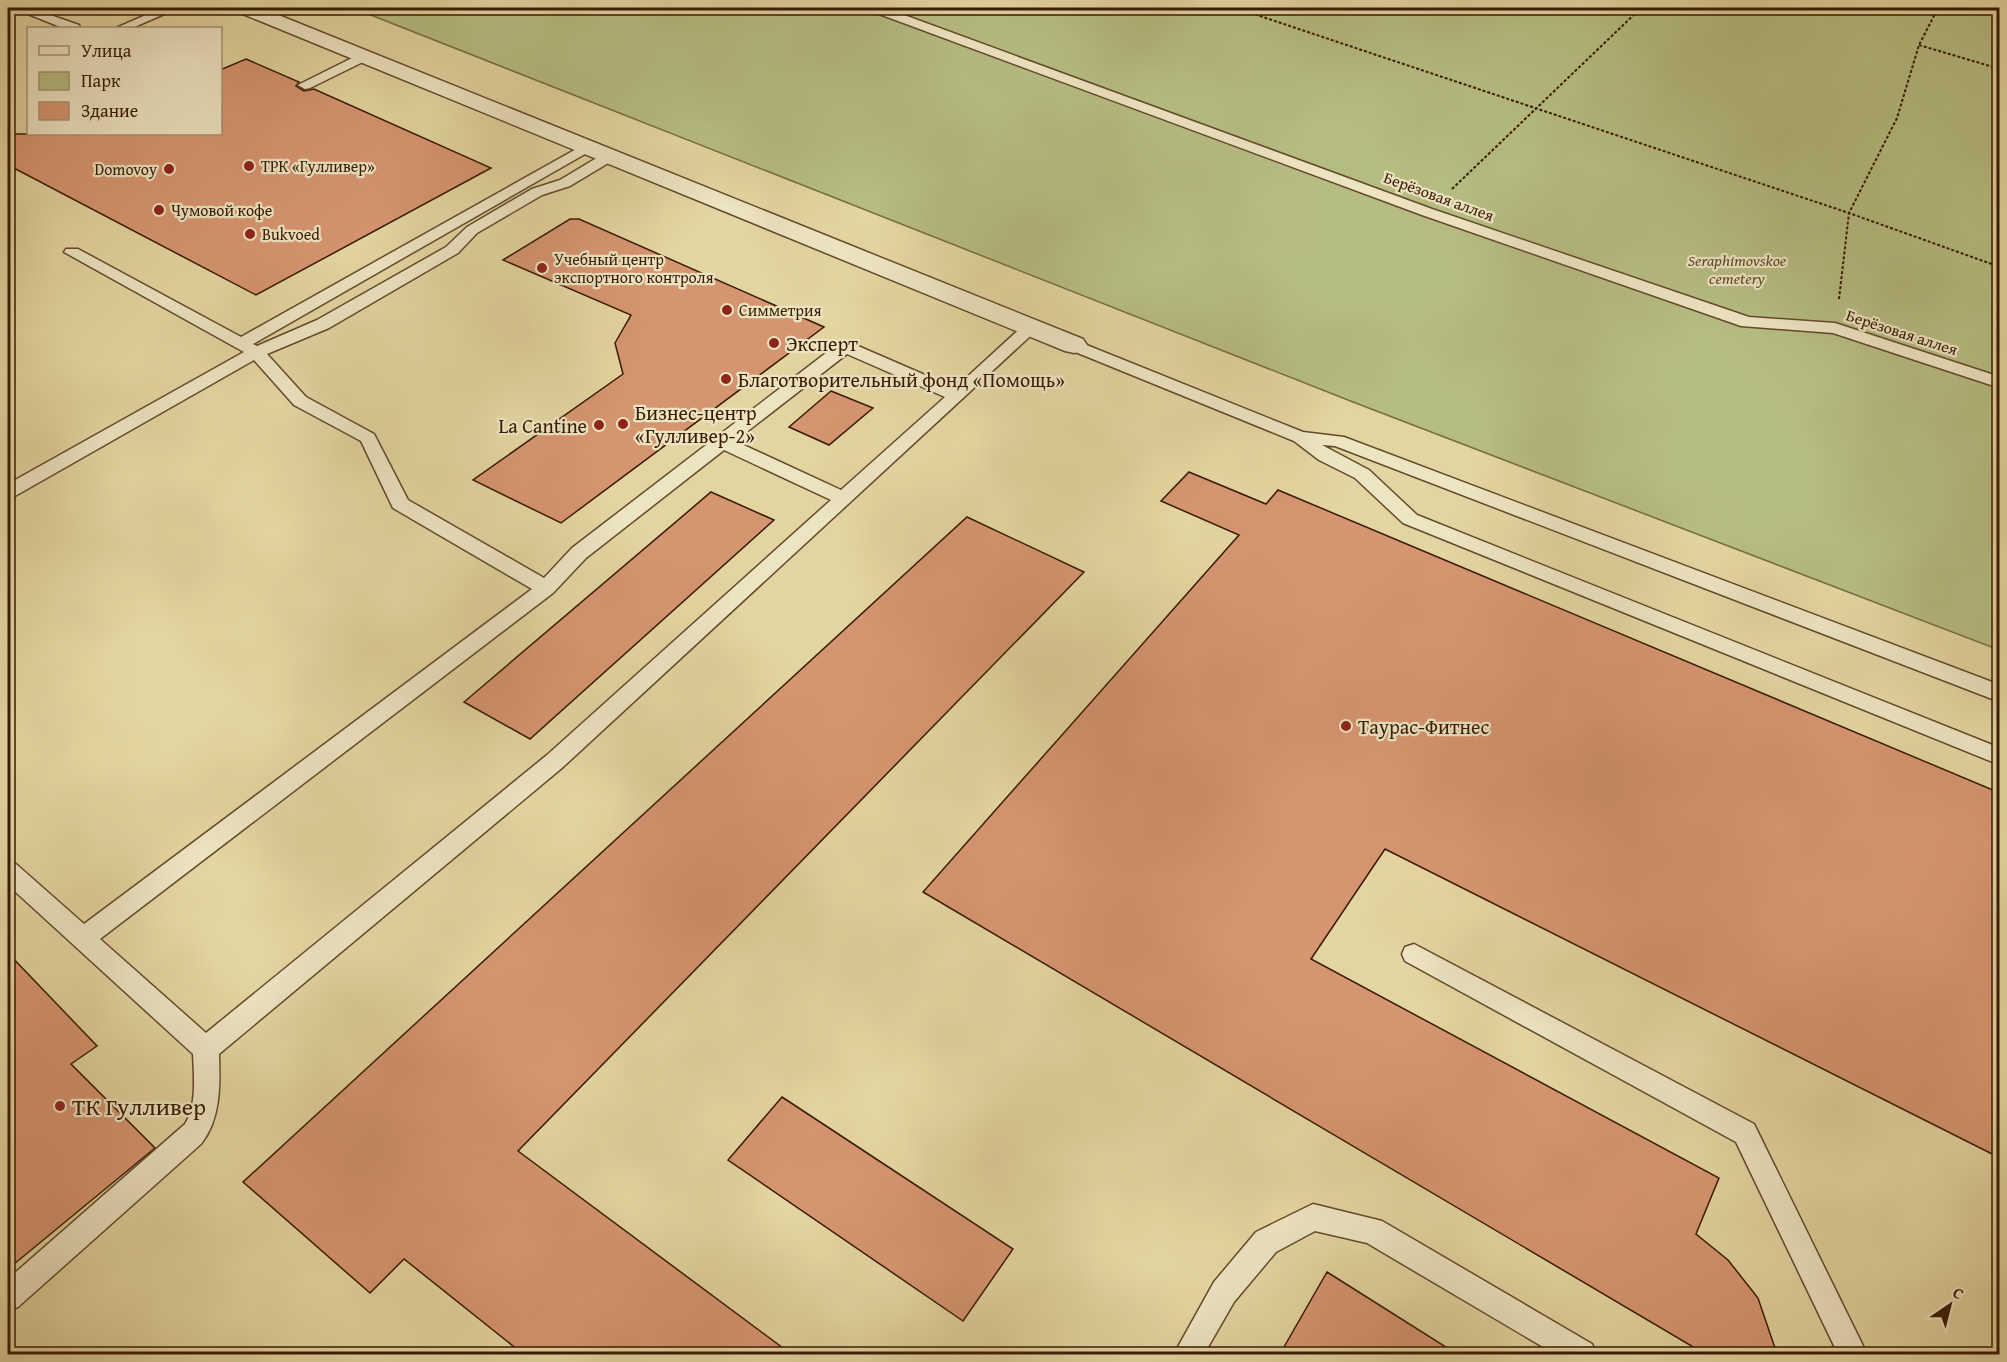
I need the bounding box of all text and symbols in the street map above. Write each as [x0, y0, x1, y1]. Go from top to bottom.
legend [27, 27, 222, 135]
text: Улица [81, 37, 132, 64]
text: Парк [81, 67, 121, 94]
text: Здание [81, 97, 138, 124]
place label: ТРК «Гулливер» [261, 154, 375, 178]
place label: Domovoy [94, 157, 157, 181]
marker: ТРК «Гулливер» [242, 159, 256, 173]
marker: Domovoy [162, 162, 176, 176]
street label: Берёзовая аллея [1381, 165, 1497, 227]
place label: Чумовой кофе [171, 198, 272, 222]
marker: Чумовой кофе [152, 203, 166, 217]
place label: Bukvoed [262, 222, 320, 246]
marker: Bukvoed [243, 227, 257, 241]
place label: Учебный центр экспортного контроля [554, 247, 714, 289]
park label: Seraphimovskoe cemetery [1688, 248, 1787, 290]
marker: Учебный центр экспортного контроля [535, 261, 549, 275]
place label: Симметрия [739, 298, 822, 322]
marker: Симметрия [720, 303, 734, 317]
street label: Берёзовая аллея [1843, 303, 1961, 361]
place label: Эксперт [786, 329, 858, 358]
marker: Эксперт [767, 336, 781, 350]
place label: Благотворительный фонд «Помощь» [738, 365, 1065, 394]
marker: Благотворительный фонд «Помощь» [719, 372, 733, 386]
place label: Бизнес-центр «Гулливер-2» [635, 398, 757, 450]
place label: La Cantine [499, 411, 587, 440]
marker: Бизнес-центр «Гулливер-2» [616, 417, 630, 431]
marker: La Cantine [592, 418, 606, 432]
place label: Таурас-Фитнес [1358, 712, 1490, 741]
marker: Таурас-Фитнес [1339, 719, 1353, 733]
place label: ТК Гулливер [72, 1089, 206, 1124]
marker: ТК Гулливер [53, 1099, 67, 1113]
north arrow [1920, 1275, 1980, 1335]
text: С [1948, 1280, 1969, 1305]

